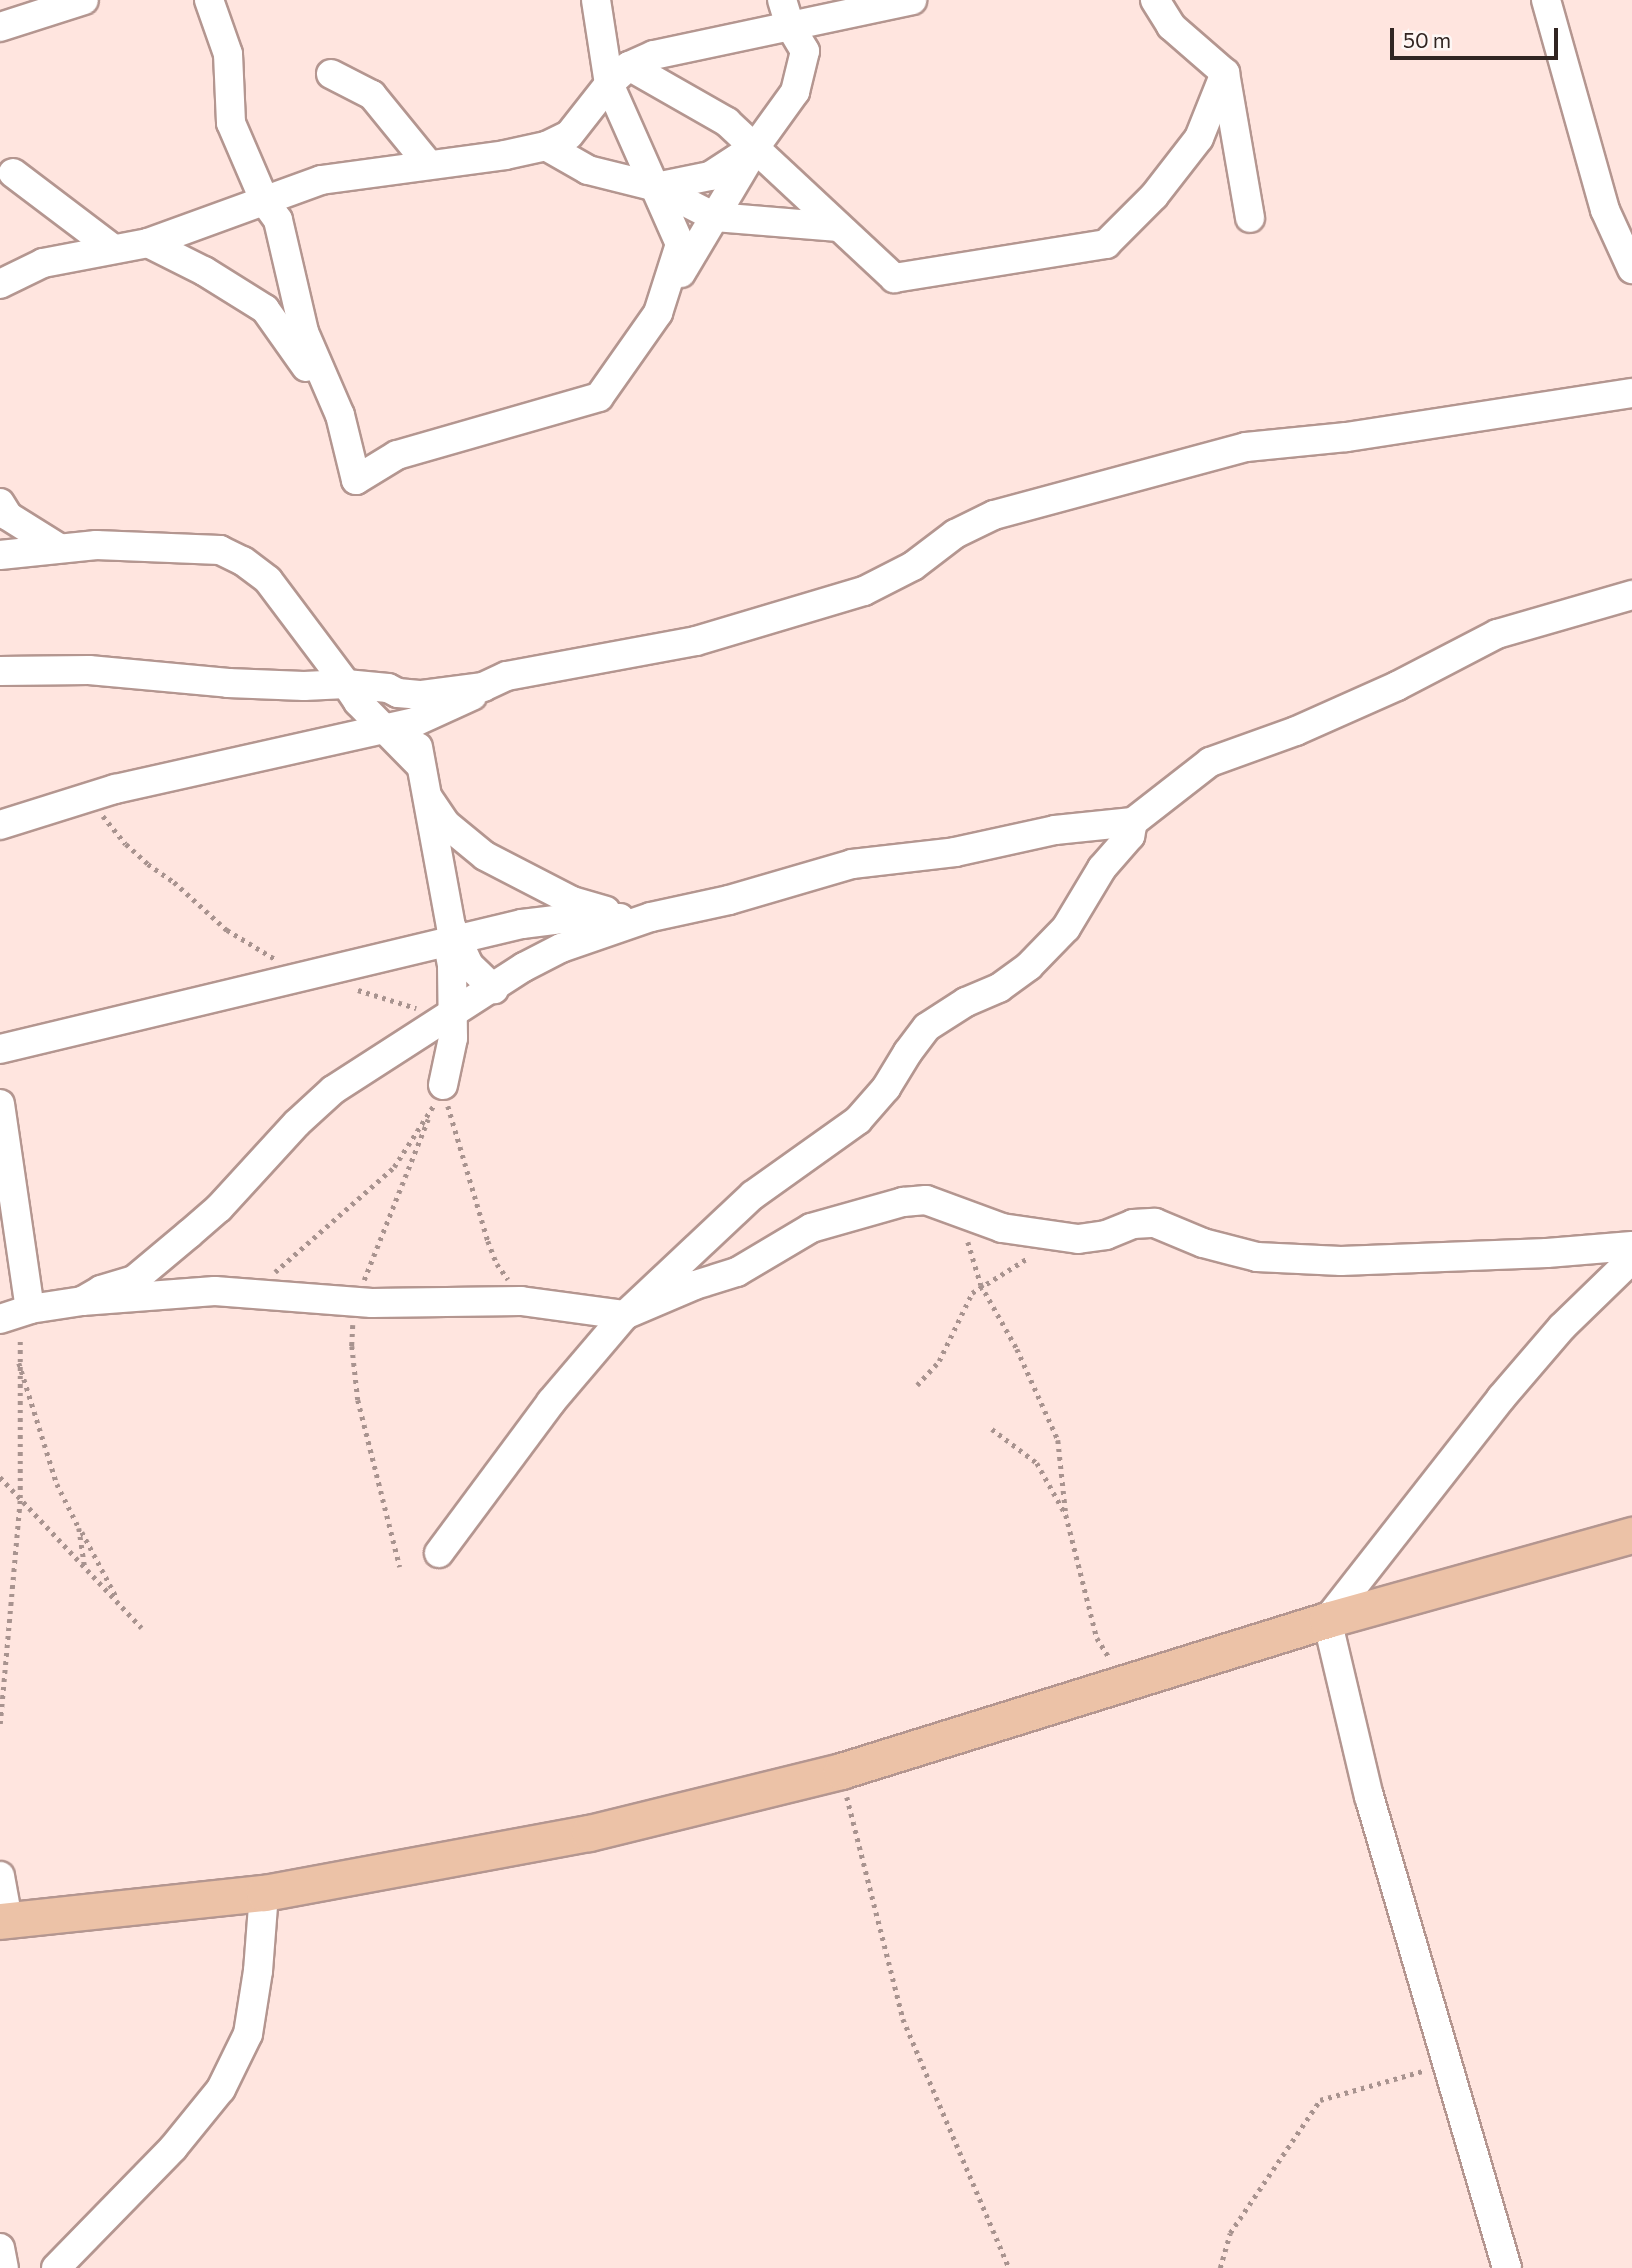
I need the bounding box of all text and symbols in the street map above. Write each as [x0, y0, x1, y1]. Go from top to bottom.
scale bar [1394, 14, 1562, 58]
text: 50 m [1403, 27, 1451, 52]

